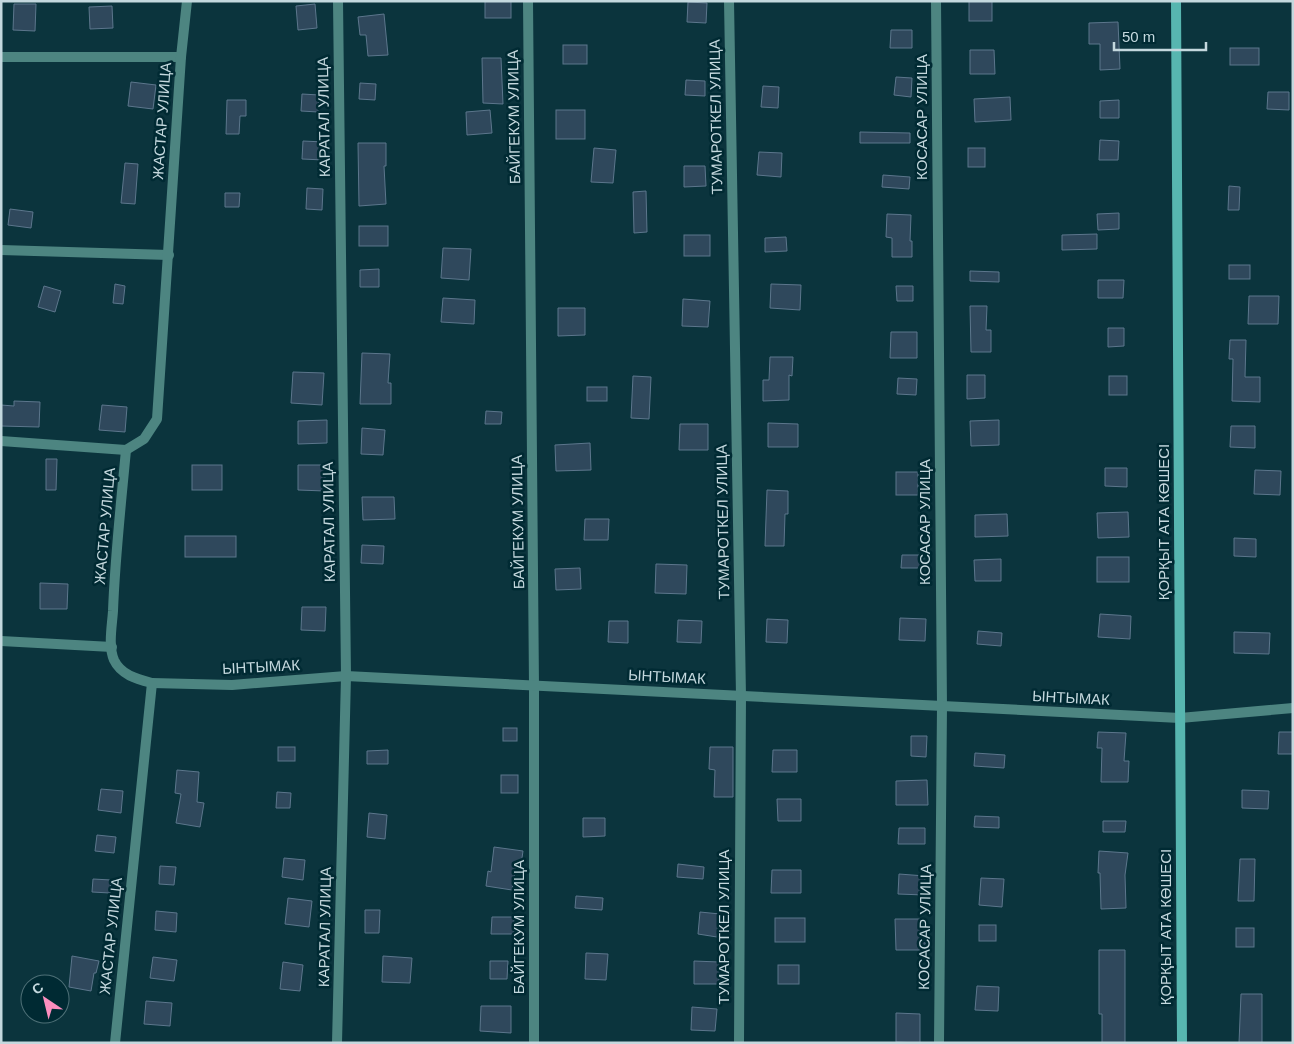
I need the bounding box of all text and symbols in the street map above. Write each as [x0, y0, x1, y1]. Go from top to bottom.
scale bar [1114, 20, 1206, 52]
text: 50 m [1122, 28, 1155, 45]
street label: ТУМАРОТКЕЛ УЛИЦА [706, 39, 725, 195]
street label: БАЙГЕКУМ УЛИЦА [504, 50, 523, 184]
street label: КОСАСАР УЛИЦА [913, 54, 930, 180]
street label: КАРАТАЛ УЛИЦА [314, 57, 333, 177]
street label: ЖАСТАР УЛИЦА [149, 62, 174, 180]
street label: ТУМАРОТКЕЛ УЛИЦА [713, 444, 732, 600]
street label: ҚОРҚЫТ АТА КӨШЕСІ [1155, 444, 1172, 600]
street label: БАЙГЕКУМ УЛИЦА [508, 455, 527, 589]
street label: КОСАСАР УЛИЦА [916, 459, 933, 585]
street label: КАРАТАЛ УЛИЦА [319, 462, 338, 582]
street label: ЖАСТАР УЛИЦА [91, 467, 118, 585]
street label: ЫНТЫМАК [222, 656, 301, 677]
street label: ЫНТЫМАК [628, 666, 707, 687]
street label: ЫНТЫМАК [1032, 687, 1111, 708]
street label: ТУМАРОТКЕЛ УЛИЦА [715, 849, 732, 1005]
street label: ҚОРҚЫТ АТА КӨШЕСІ [1157, 849, 1174, 1005]
street label: БАЙГЕКУМ УЛИЦА [510, 860, 527, 994]
street label: КОСАСАР УЛИЦА [915, 864, 934, 990]
street label: КАРАТАЛ УЛИЦА [315, 867, 334, 987]
street label: ЖАСТАР УЛИЦА [96, 877, 125, 995]
north arrow [20, 974, 70, 1024]
text: С [29, 979, 46, 998]

